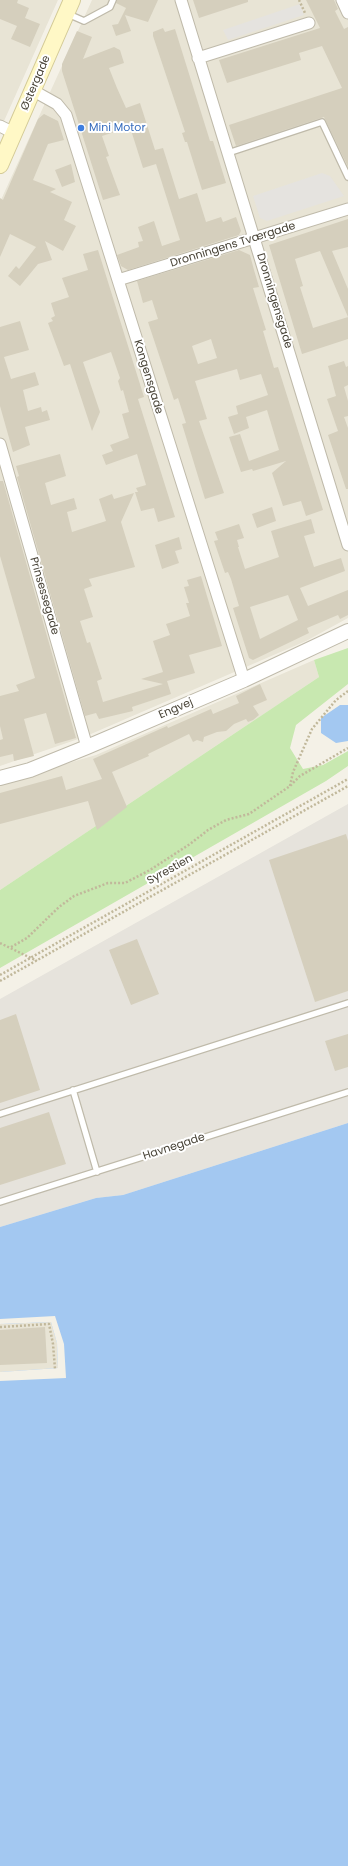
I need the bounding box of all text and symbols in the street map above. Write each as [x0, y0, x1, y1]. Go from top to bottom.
street label: Østergade [19, 54, 53, 112]
place label: Mini Motor [89, 121, 146, 135]
marker: Mini Motor [76, 123, 86, 133]
street label: Dronningens Tværgade [169, 220, 297, 270]
street label: Dronningensgade [253, 252, 295, 350]
street label: Kongensgade [130, 338, 166, 416]
street label: Prinsessegade [27, 556, 61, 636]
street label: Engvej [157, 696, 195, 722]
street label: Syrestien [145, 852, 195, 888]
street label: Havnegade [141, 1131, 207, 1163]

